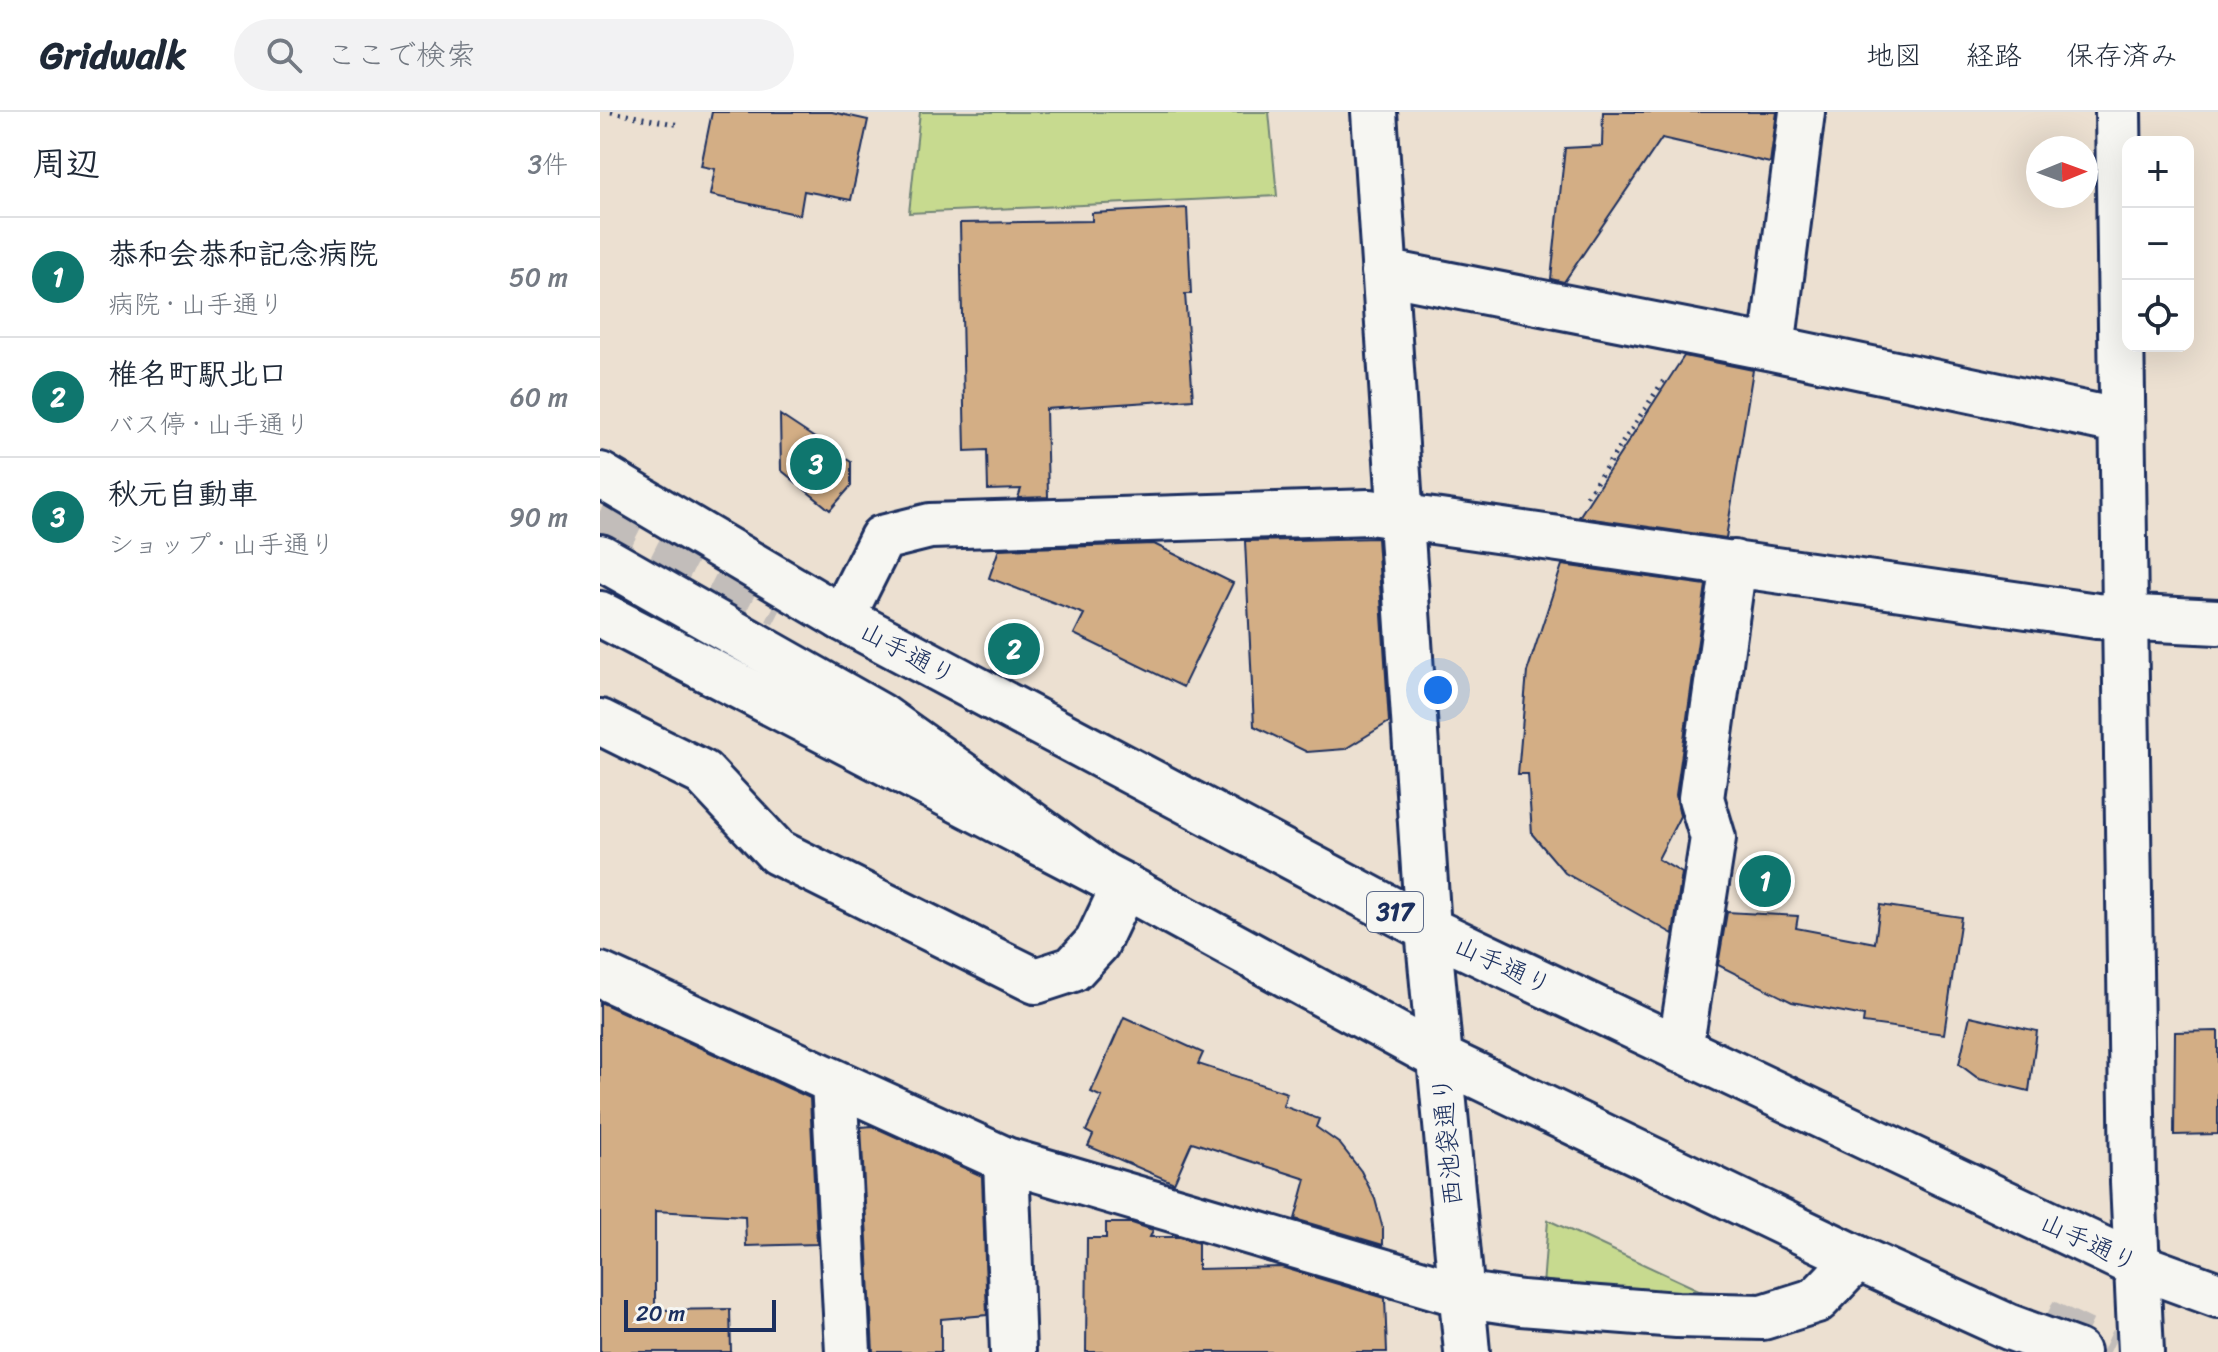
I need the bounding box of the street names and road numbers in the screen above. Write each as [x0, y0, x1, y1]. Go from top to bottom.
street label: 山手通り [851, 608, 965, 698]
road number: 317 [1367, 892, 1423, 932]
street label: 山手通り [1446, 922, 1560, 1008]
street label: 西池袋通り [1418, 1074, 1476, 1208]
street label: 山手通り [2032, 1199, 2146, 1285]

